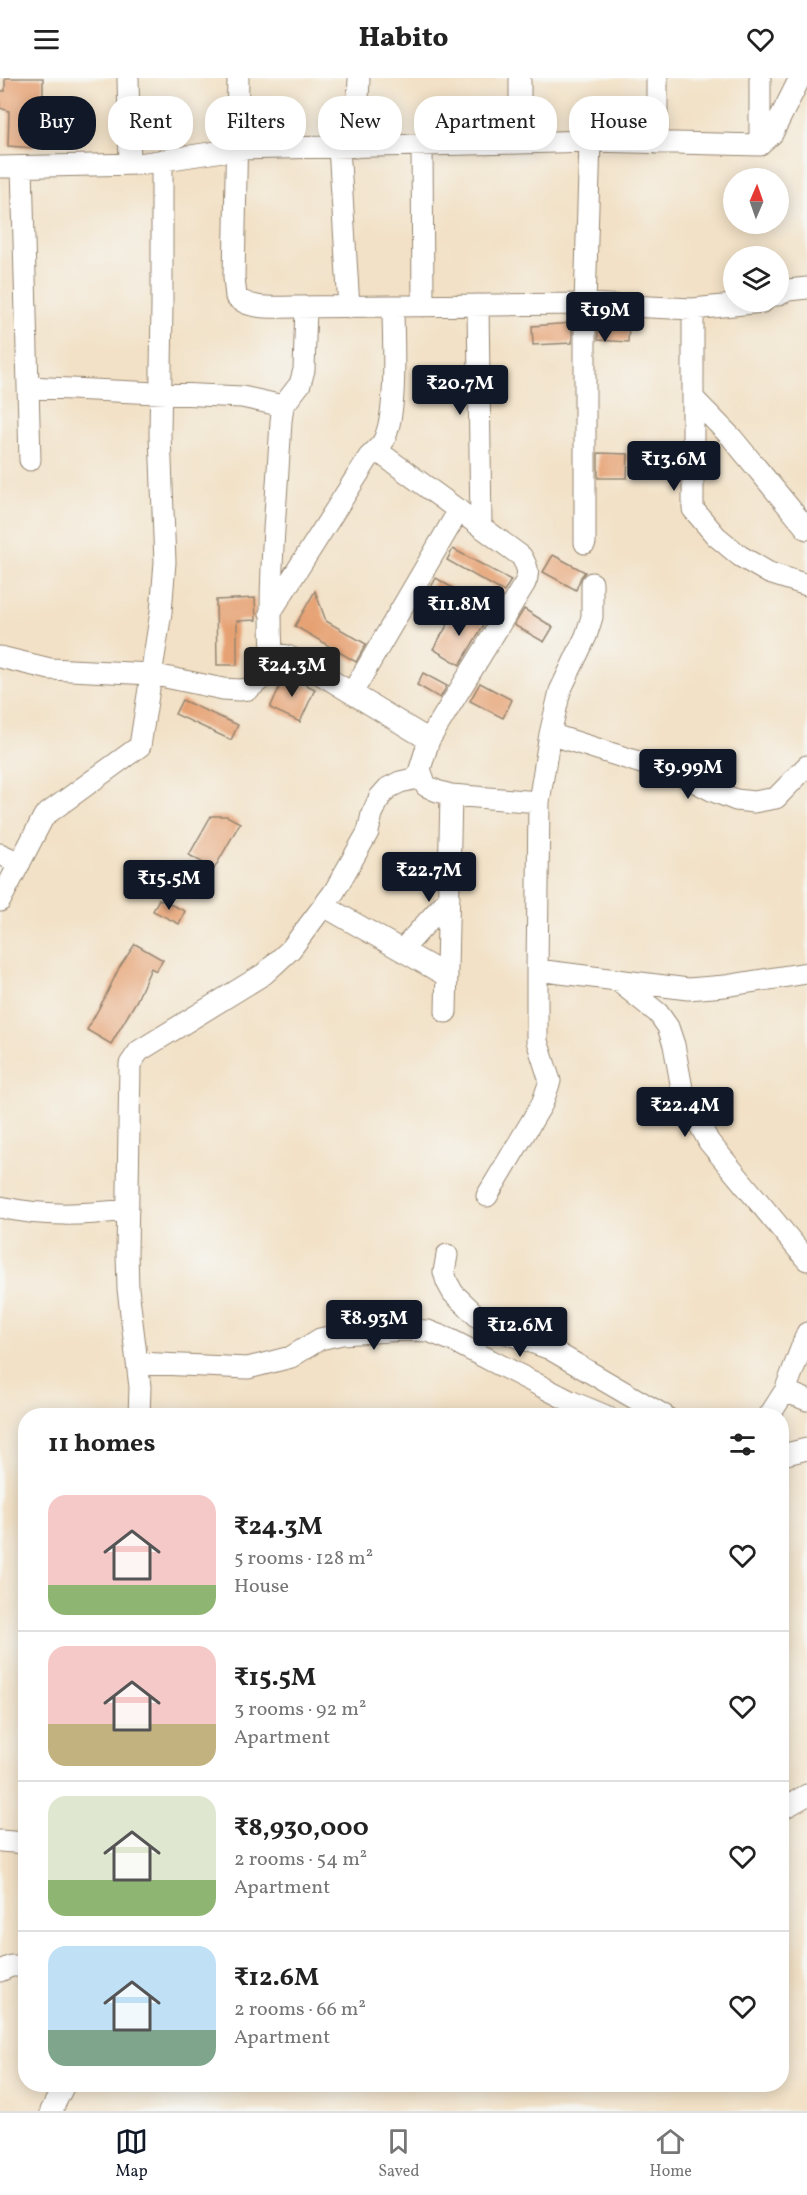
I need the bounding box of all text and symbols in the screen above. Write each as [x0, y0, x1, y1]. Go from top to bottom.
text: Habito [359, 20, 448, 58]
icon: menu [30, 23, 63, 56]
icon: heart [744, 23, 777, 56]
chip: Buy [18, 96, 96, 150]
chip: Rent [108, 96, 193, 150]
chip: Filters [205, 96, 306, 150]
chip: New [318, 96, 402, 150]
chip: Apartment [414, 96, 557, 150]
chip: House [569, 96, 669, 150]
north arrow [723, 168, 789, 234]
map controls [723, 168, 789, 312]
button: layers [723, 246, 789, 312]
pin: ₹19M [569, 292, 641, 343]
text: ₹19M [580, 297, 630, 325]
pin: ₹20.7M [411, 365, 509, 416]
text: ₹20.7M [426, 370, 494, 398]
pin: ₹13.6M [625, 441, 723, 492]
text: ₹13.6M [641, 446, 707, 474]
pin: ₹11.8M [410, 586, 508, 637]
text: ₹11.8M [427, 591, 491, 619]
pin: ₹24.3M [243, 647, 341, 698]
text: ₹24.3M [258, 652, 326, 680]
pin: ₹9.99M [639, 749, 737, 800]
text: ₹9.99M [653, 754, 723, 782]
pin: ₹22.7M [380, 852, 478, 903]
text: ₹22.7M [396, 857, 462, 885]
pin: ₹15.5M [120, 860, 218, 911]
text: ₹15.5M [137, 865, 201, 893]
pin: ₹22.4M [636, 1087, 734, 1138]
text: ₹22.4M [650, 1092, 720, 1120]
pin: ₹8.93M [325, 1300, 423, 1351]
text: ₹8.93M [340, 1305, 408, 1333]
pin: ₹12.6M [471, 1307, 569, 1358]
text: ₹12.6M [487, 1312, 553, 1340]
text: 11 homes [48, 1426, 155, 1462]
icon: filters [726, 1428, 759, 1461]
text: ₹24.3M [234, 1509, 323, 1545]
icon: home [96, 1519, 168, 1591]
icon: heart [726, 1539, 759, 1572]
text: 5 rooms · 128 m² [234, 1545, 373, 1573]
text: House [234, 1573, 289, 1601]
text: ₹15.5M [234, 1660, 316, 1696]
icon: home [96, 1670, 168, 1742]
icon: heart [726, 1690, 759, 1723]
text: 3 rooms · 92 m² [234, 1696, 366, 1724]
text: Apartment [234, 1724, 330, 1752]
text: ₹8,930,000 [234, 1810, 369, 1846]
icon: home [96, 1820, 168, 1892]
icon: heart [726, 1840, 759, 1873]
text: 2 rooms · 54 m² [234, 1846, 367, 1874]
text: Apartment [234, 1874, 330, 1902]
text: ₹12.6M [234, 1960, 319, 1996]
icon: home [96, 1970, 168, 2042]
icon: heart [726, 1990, 759, 2023]
text: 2 rooms · 66 m² [234, 1996, 366, 2024]
text: Apartment [234, 2024, 330, 2052]
tab: Map [115, 2125, 148, 2183]
tab: Saved [378, 2125, 419, 2183]
tab: Home [650, 2125, 692, 2183]

